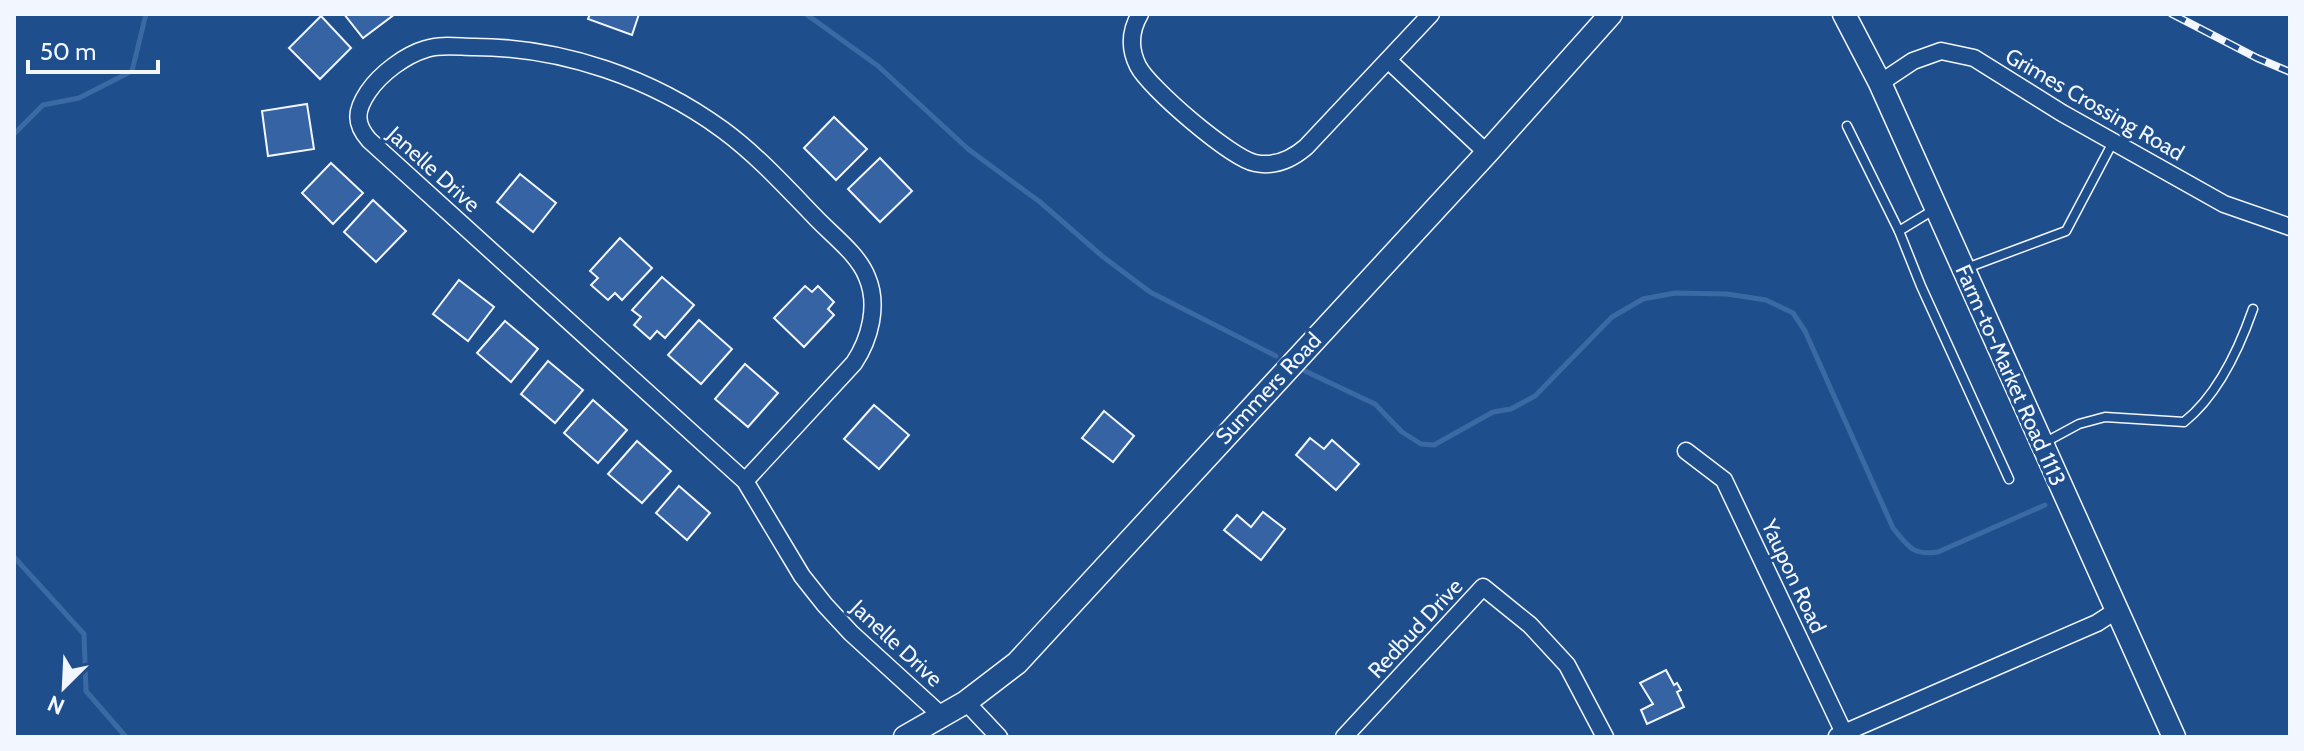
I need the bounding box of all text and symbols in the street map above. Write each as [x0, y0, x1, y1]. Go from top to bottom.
scale bar [28, 24, 158, 74]
text: 50 m [40, 37, 96, 66]
street label: Grimes Crossing Road [2001, 42, 2189, 167]
street label: Janelle Drive [381, 120, 486, 218]
street label: Farm-to-Market Road 1113 [1950, 260, 2072, 490]
street label: Summers Road [1210, 327, 1327, 450]
street label: Yaupon Road [1755, 514, 1832, 637]
street label: Redbud Drive [1362, 573, 1468, 684]
street label: Janelle Drive [845, 593, 948, 693]
north arrow [24, 647, 104, 727]
text: N [43, 689, 69, 720]

